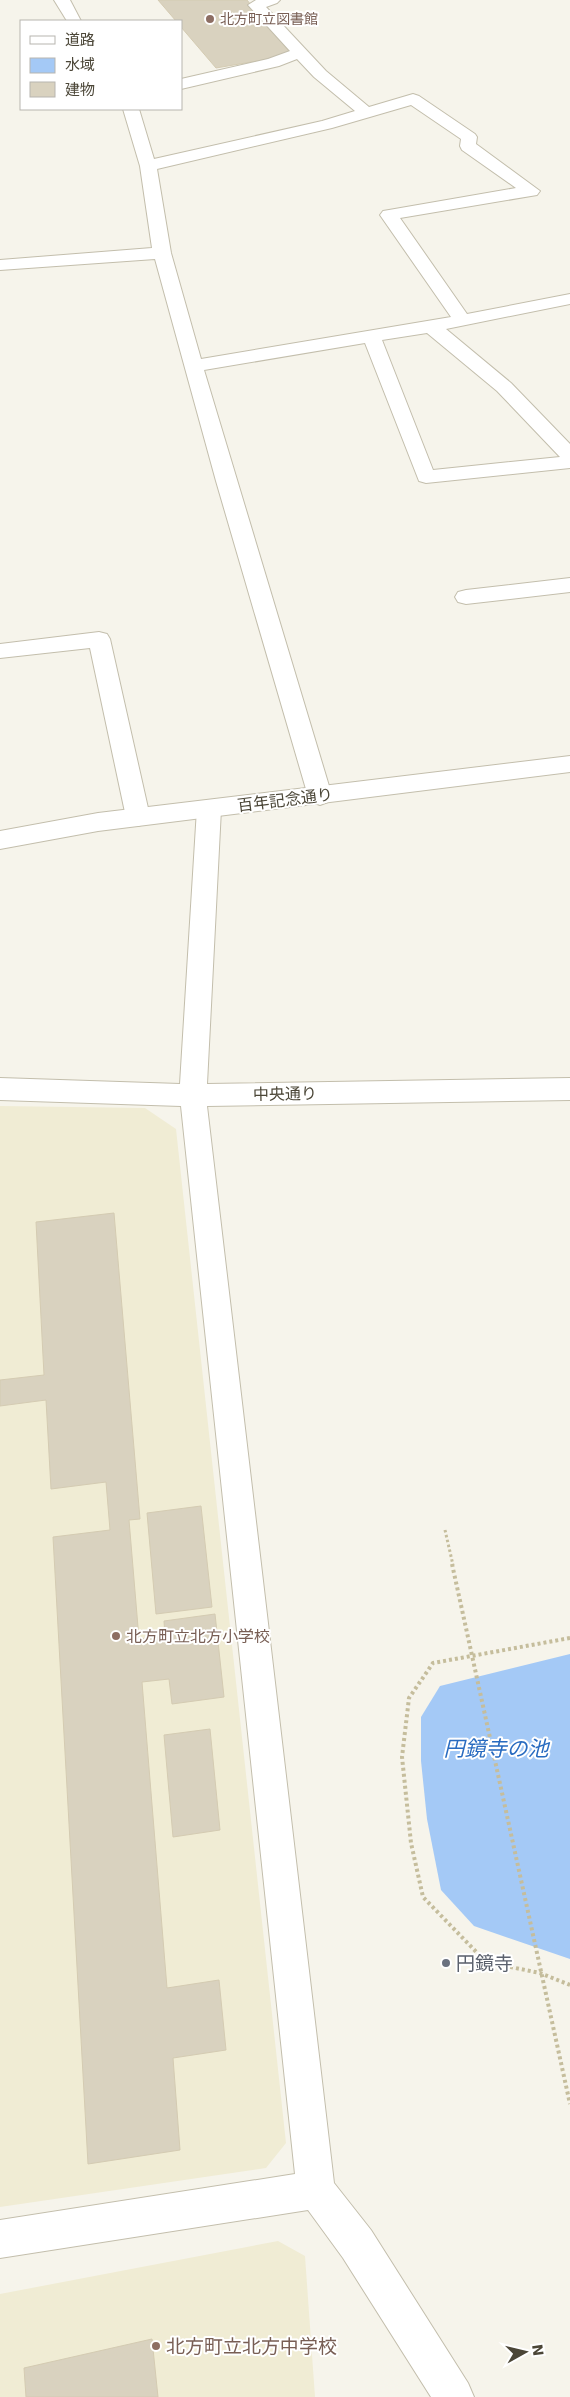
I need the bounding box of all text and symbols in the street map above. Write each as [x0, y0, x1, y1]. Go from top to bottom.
place label: 北方町立図書館 [220, 11, 318, 27]
marker: 北方町立図書館 [204, 13, 216, 25]
legend [20, 20, 182, 110]
text: 道路 [65, 31, 95, 49]
text: 水域 [65, 56, 95, 74]
text: 建物 [65, 81, 95, 99]
street label: 百年記念通り [236, 785, 334, 815]
street label: 中央通り [253, 1084, 317, 1104]
place label: 北方町立北方小学校 [126, 1627, 270, 1646]
marker: 北方町立北方小学校 [110, 1630, 122, 1642]
water label: 円鏡寺の池 [444, 1737, 550, 1761]
place label: 円鏡寺 [456, 1952, 513, 1974]
marker: 円鏡寺 [440, 1957, 452, 1969]
north arrow [500, 2327, 550, 2377]
place label: 北方町立北方中学校 [166, 2335, 337, 2357]
marker: 北方町立北方中学校 [150, 2340, 162, 2352]
text: N [529, 2343, 547, 2357]

